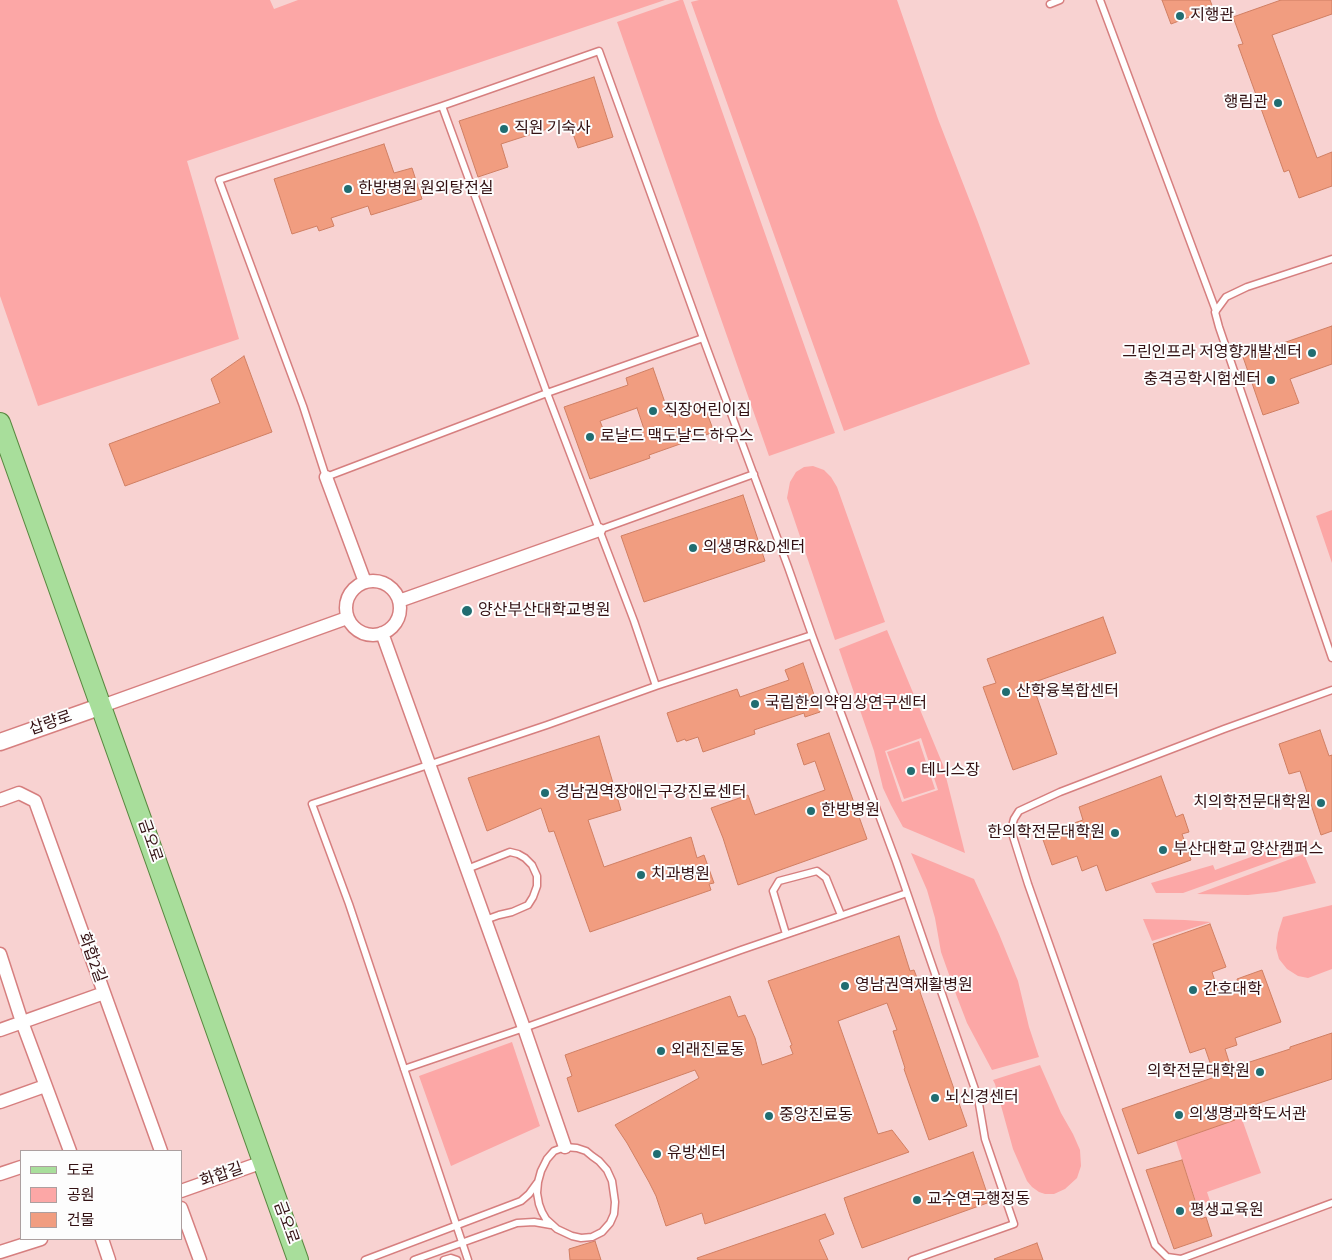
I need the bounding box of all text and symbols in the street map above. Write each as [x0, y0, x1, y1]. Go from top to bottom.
place label: 지행관 [1190, 6, 1234, 26]
marker: 지행관 [1174, 10, 1186, 22]
place label: 행림관 [1224, 93, 1268, 113]
marker: 행림관 [1272, 97, 1284, 109]
place label: 직원 기숙사 [514, 119, 591, 139]
marker: 직원 기숙사 [498, 123, 510, 135]
place label: 한방병원 원외탕전실 [358, 179, 494, 199]
marker: 한방병원 원외탕전실 [342, 183, 354, 195]
place label: 그린인프라 저영향개발센터 [1122, 343, 1302, 363]
marker: 그린인프라 저영향개발센터 [1306, 347, 1318, 359]
place label: 충격공학시험센터 [1143, 370, 1261, 390]
marker: 충격공학시험센터 [1265, 374, 1277, 386]
place label: 직장어린이집 [663, 401, 751, 421]
marker: 직장어린이집 [647, 405, 659, 417]
place label: 로날드 맥도날드 하우스 [600, 427, 754, 447]
marker: 로날드 맥도날드 하우스 [584, 431, 596, 443]
place label: 의생명R&D센터 [703, 538, 805, 558]
marker: 의생명R&D센터 [687, 542, 699, 554]
place label: 양산부산대학교병원 [478, 601, 610, 621]
marker: 양산부산대학교병원 [460, 604, 474, 618]
place label: 산학융복합센터 [1016, 682, 1119, 702]
marker: 산학융복합센터 [1000, 686, 1012, 698]
place label: 국립한의약임상연구센터 [765, 694, 927, 714]
marker: 국립한의약임상연구센터 [749, 698, 761, 710]
street label: 삽량로 [27, 708, 75, 740]
place label: 테니스장 [921, 761, 980, 781]
marker: 테니스장 [905, 765, 917, 777]
place label: 경남권역장애인구강진료센터 [555, 783, 746, 803]
marker: 경남권역장애인구강진료센터 [539, 787, 551, 799]
place label: 치의학전문대학원 [1193, 793, 1311, 813]
marker: 치의학전문대학원 [1315, 797, 1327, 809]
place label: 한방병원 [821, 801, 880, 821]
marker: 한방병원 [805, 805, 817, 817]
street label: 금오로 [133, 817, 165, 865]
place label: 한의학전문대학원 [987, 823, 1105, 843]
marker: 한의학전문대학원 [1109, 827, 1121, 839]
place label: 부산대학교 양산캠퍼스 [1173, 840, 1323, 860]
marker: 부산대학교 양산캠퍼스 [1157, 844, 1169, 856]
place label: 치과병원 [651, 865, 710, 885]
marker: 치과병원 [635, 869, 647, 881]
street label: 화합2길 [73, 930, 109, 986]
place label: 영남권역재활병원 [855, 976, 973, 996]
marker: 영남권역재활병원 [839, 980, 851, 992]
place label: 간호대학 [1203, 980, 1262, 1000]
marker: 간호대학 [1187, 984, 1199, 996]
place label: 외래진료동 [671, 1041, 745, 1061]
marker: 외래진료동 [655, 1045, 667, 1057]
place label: 의학전문대학원 [1147, 1062, 1250, 1082]
marker: 의학전문대학원 [1254, 1066, 1266, 1078]
place label: 뇌신경센터 [945, 1088, 1019, 1108]
marker: 뇌신경센터 [929, 1092, 941, 1104]
place label: 의생명과학도서관 [1189, 1105, 1307, 1125]
place label: 중앙진료동 [779, 1106, 853, 1126]
marker: 의생명과학도서관 [1173, 1109, 1185, 1121]
marker: 중앙진료동 [763, 1110, 775, 1122]
place label: 유방센터 [667, 1144, 726, 1164]
marker: 유방센터 [651, 1148, 663, 1160]
legend [20, 1150, 182, 1240]
text: 도로 [67, 1160, 95, 1181]
street label: 화합길 [198, 1160, 246, 1192]
text: 공원 [67, 1185, 95, 1206]
place label: 교수연구행정동 [927, 1190, 1030, 1210]
marker: 교수연구행정동 [911, 1194, 923, 1206]
street label: 금오로 [268, 1199, 302, 1247]
place label: 평생교육원 [1190, 1201, 1264, 1221]
marker: 평생교육원 [1174, 1205, 1186, 1217]
text: 건물 [67, 1210, 95, 1231]

